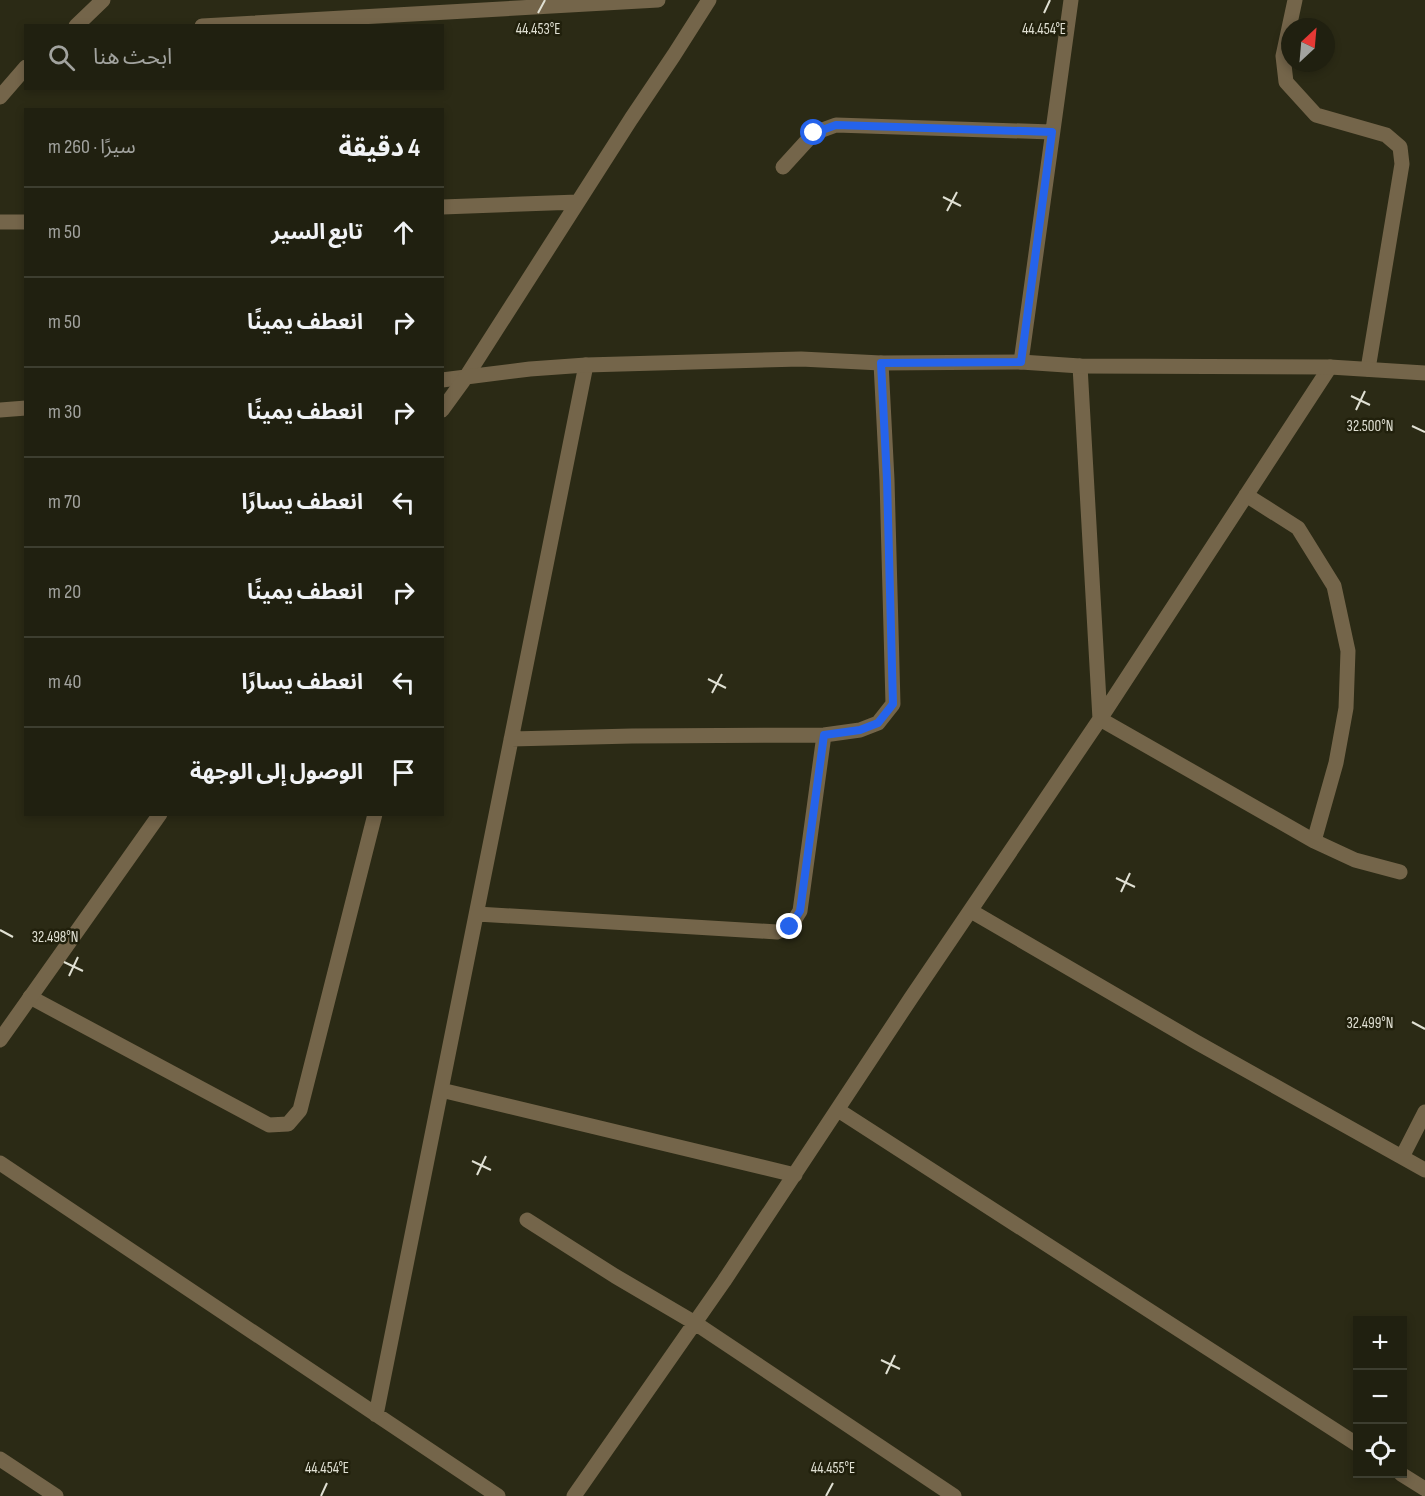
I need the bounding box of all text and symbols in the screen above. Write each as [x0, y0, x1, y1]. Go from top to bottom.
north arrow [1281, 18, 1335, 72]
text: 44.453°E [516, 20, 560, 39]
text: 44.454°E [1022, 20, 1066, 39]
search box [24, 24, 444, 90]
icon: search [45, 41, 78, 74]
text: ابحث هنا [93, 44, 172, 71]
route start [800, 119, 826, 145]
text: 4 دقيقة [338, 133, 420, 164]
text: سيرًا · 260 m [48, 135, 136, 159]
icon: ahead [387, 216, 420, 249]
text: تابع السير [271, 219, 363, 246]
text: 50 m [48, 220, 81, 244]
icon: right [387, 306, 420, 339]
text: انعطف يمينًا [247, 309, 363, 336]
text: 50 m [48, 310, 81, 334]
icon: right [387, 396, 420, 429]
text: انعطف يمينًا [247, 399, 363, 426]
text: 30 m [48, 400, 81, 424]
text: 32.500°N [1347, 417, 1393, 436]
icon: left [387, 486, 420, 519]
text: انعطف يسارًا [241, 489, 363, 516]
text: 70 m [48, 490, 81, 514]
icon: right [387, 576, 420, 609]
text: انعطف يمينًا [247, 579, 363, 606]
text: 20 m [48, 580, 81, 604]
icon: left [387, 666, 420, 699]
text: انعطف يسارًا [241, 669, 363, 696]
text: 40 m [48, 670, 81, 694]
icon: arrive [387, 756, 420, 789]
text: الوصول إلى الوجهة [190, 759, 363, 786]
route end [776, 913, 802, 939]
text: 32.498°N [32, 928, 78, 947]
text: 32.499°N [1347, 1014, 1393, 1033]
map controls [1353, 1316, 1407, 1478]
button: + [1353, 1316, 1407, 1370]
button: − [1353, 1370, 1407, 1424]
button: locate [1353, 1424, 1407, 1478]
text: 44.454°E [305, 1459, 349, 1478]
text: 44.455°E [811, 1459, 855, 1478]

